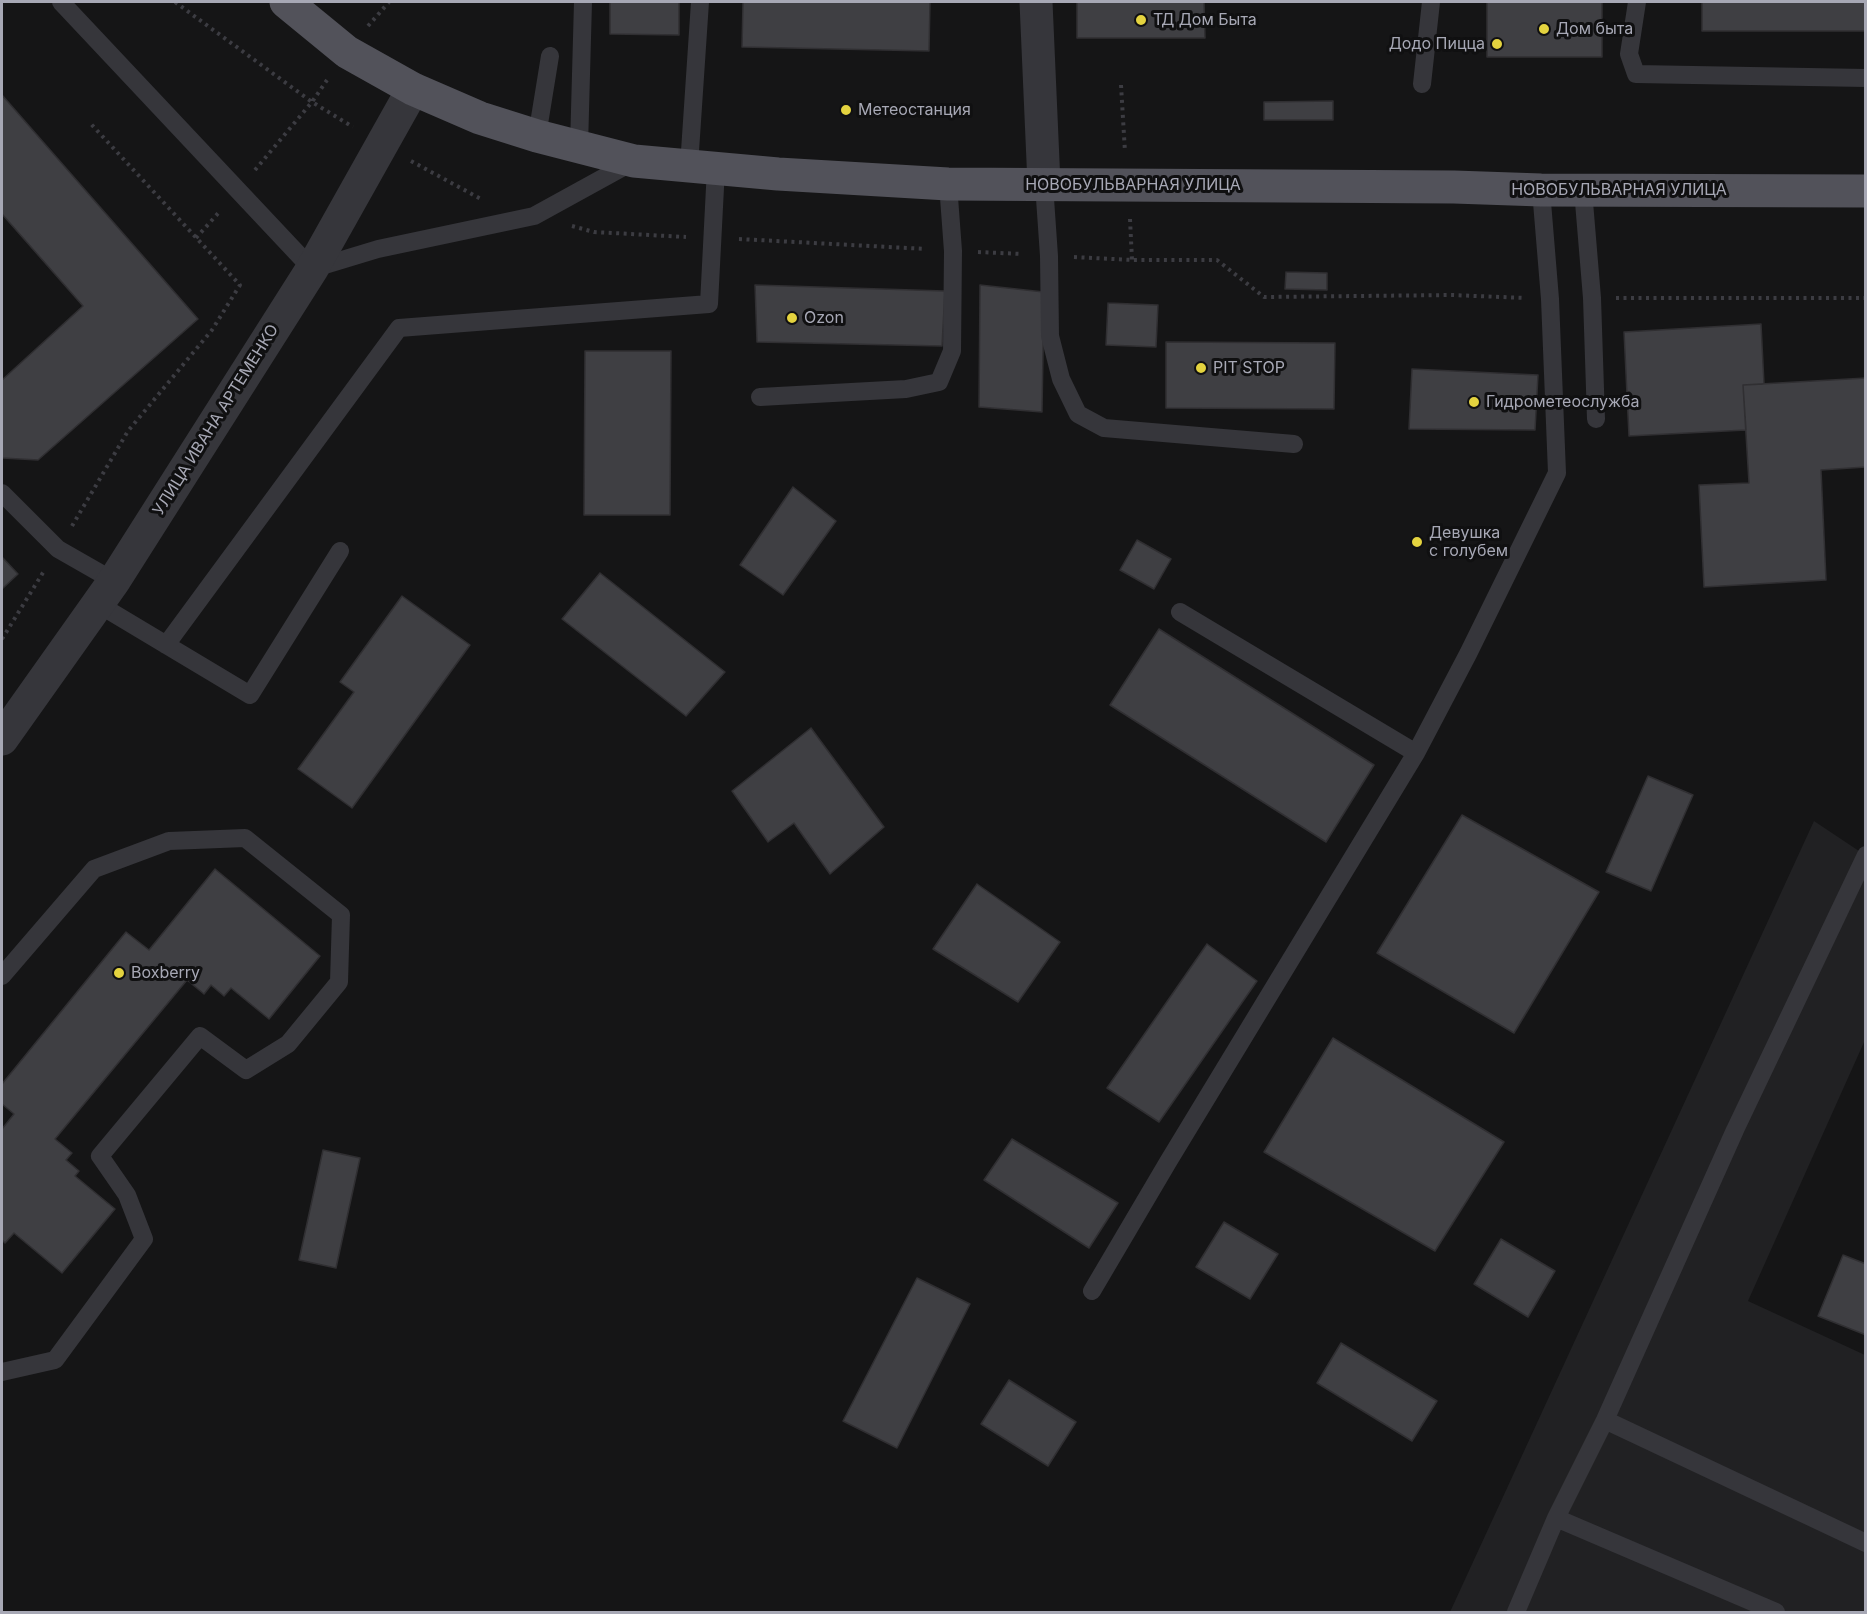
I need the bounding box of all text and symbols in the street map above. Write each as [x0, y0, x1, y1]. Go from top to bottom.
place label: ТД Дом Быта [1153, 10, 1257, 30]
marker: ТД Дом Быта [1134, 13, 1148, 27]
place label: Дом быта [1556, 19, 1633, 39]
marker: Дом быта [1537, 22, 1551, 36]
place label: Додо Пицца [1389, 34, 1485, 54]
marker: Додо Пицца [1490, 37, 1504, 51]
place label: Метеостанция [858, 100, 971, 120]
marker: Метеостанция [839, 103, 853, 117]
street label: НОВОБУЛЬВАРНАЯ УЛИЦА [1025, 175, 1241, 195]
street label: НОВОБУЛЬВАРНАЯ УЛИЦА [1511, 180, 1727, 200]
place label: Ozon [804, 308, 844, 328]
marker: Ozon [785, 311, 799, 325]
street label: УЛИЦА ИВАНА АРТЕМЕНКО [149, 321, 283, 519]
place label: PIT STOP [1213, 358, 1285, 378]
marker: PIT STOP [1194, 361, 1208, 375]
place label: Гидрометеослужба [1486, 392, 1640, 412]
marker: Гидрометеослужба [1467, 395, 1481, 409]
place label: Девушка с голубем [1429, 523, 1508, 561]
marker: Девушка с голубем [1410, 535, 1424, 549]
place label: Boxberry [131, 963, 200, 983]
marker: Boxberry [112, 966, 126, 980]

